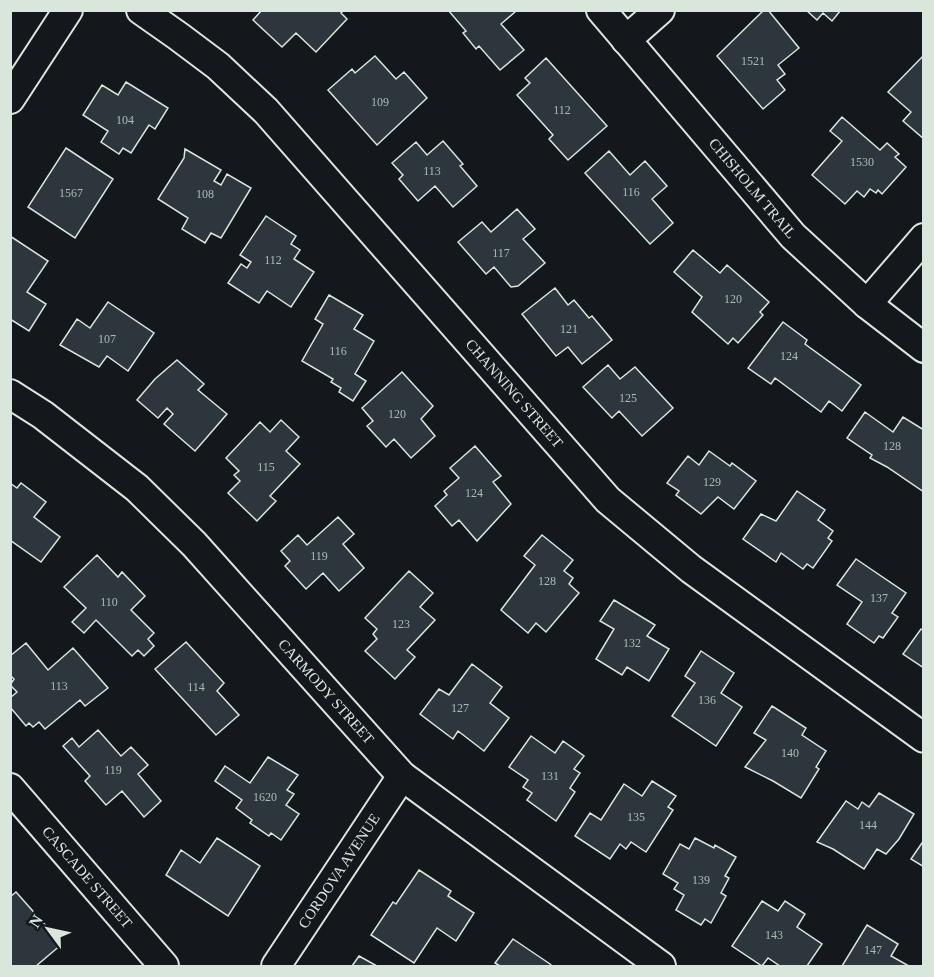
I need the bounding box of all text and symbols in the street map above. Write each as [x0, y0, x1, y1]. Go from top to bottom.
house number: 1521 [741, 54, 765, 68]
house number: 109 [371, 95, 389, 109]
house number: 112 [553, 103, 571, 117]
house number: 104 [116, 113, 134, 127]
street label: CHISHOLM TRAIL [706, 135, 799, 242]
house number: 1530 [850, 155, 874, 169]
house number: 113 [423, 164, 441, 178]
house number: 116 [622, 185, 640, 199]
house number: 1567 [59, 186, 83, 200]
house number: 108 [196, 187, 214, 201]
house number: 117 [492, 246, 510, 260]
house number: 112 [264, 253, 282, 267]
house number: 120 [724, 292, 742, 306]
house number: 121 [560, 322, 578, 336]
house number: 107 [98, 332, 116, 346]
street label: CHANNING STREET [462, 336, 566, 451]
house number: 116 [329, 344, 347, 358]
house number: 124 [780, 349, 798, 363]
house number: 125 [619, 391, 637, 405]
house number: 120 [388, 407, 406, 421]
house number: 128 [883, 439, 901, 453]
house number: 115 [257, 460, 275, 474]
house number: 129 [703, 475, 721, 489]
house number: 124 [465, 486, 483, 500]
house number: 119 [310, 549, 328, 563]
house number: 128 [538, 574, 556, 588]
house number: 137 [870, 591, 888, 605]
house number: 110 [100, 595, 118, 609]
house number: 123 [392, 617, 410, 631]
street label: CARMODY STREET [275, 636, 377, 747]
house number: 132 [623, 636, 641, 650]
house number: 113 [50, 679, 68, 693]
house number: 114 [187, 680, 205, 694]
house number: 136 [698, 693, 716, 707]
house number: 127 [451, 701, 469, 715]
house number: 140 [781, 746, 799, 760]
house number: 119 [104, 763, 122, 777]
house number: 131 [541, 769, 559, 783]
house number: 1620 [253, 790, 277, 804]
house number: 135 [627, 810, 645, 824]
street label: CORDOVA AVENUE [295, 811, 383, 931]
house number: 144 [859, 818, 877, 832]
street label: CASCADE STREET [39, 823, 135, 931]
house number: 139 [692, 873, 710, 887]
north arrow [18, 899, 78, 959]
text: N [26, 911, 46, 931]
house number: 143 [765, 928, 783, 942]
house number: 147 [864, 943, 882, 957]

